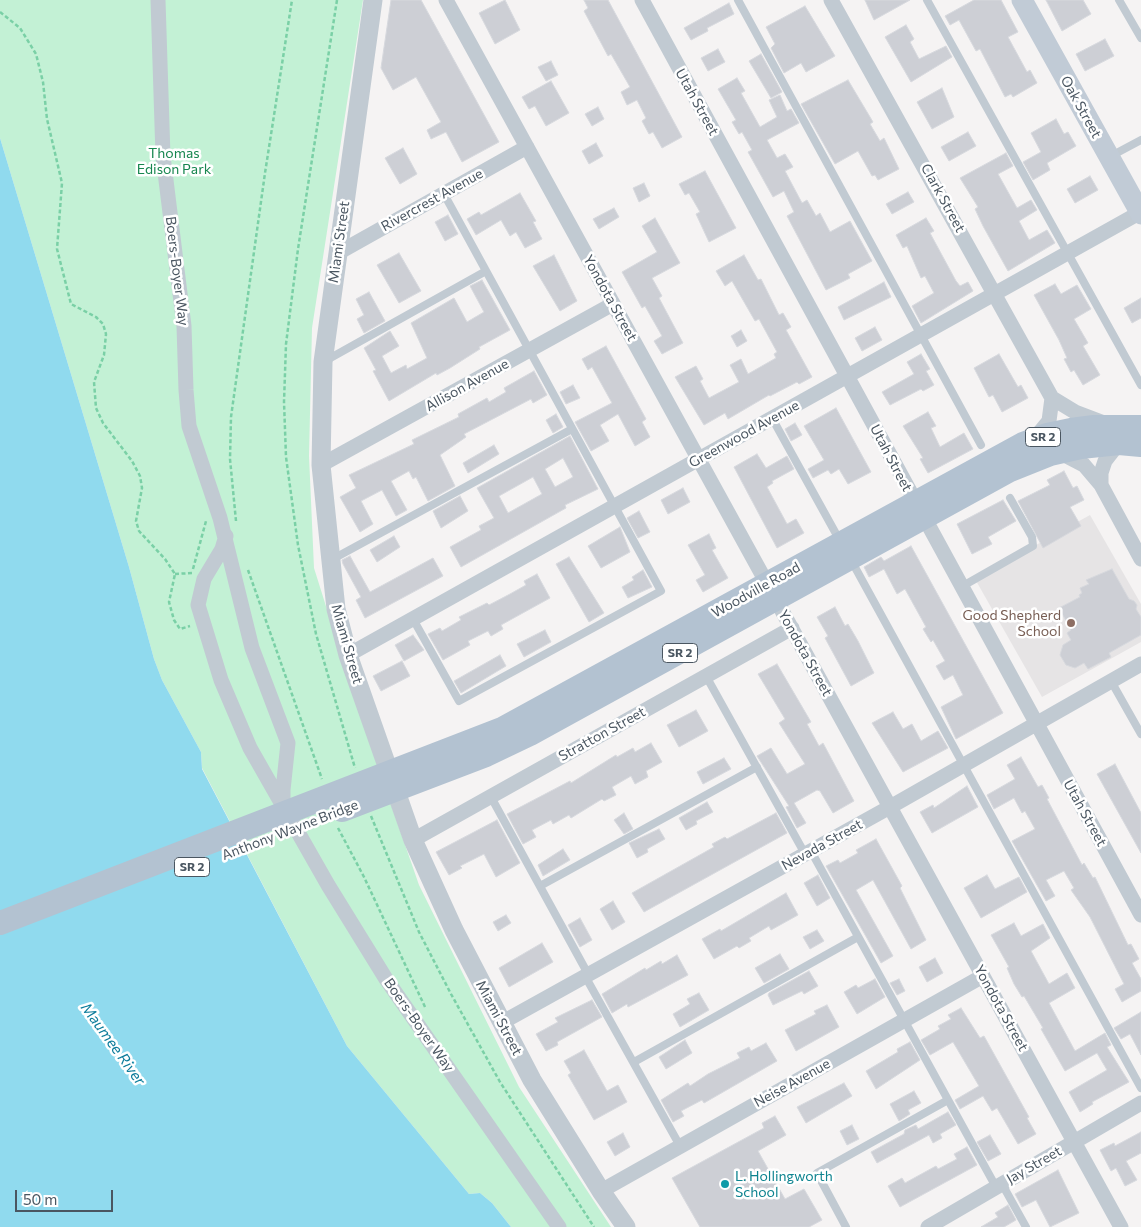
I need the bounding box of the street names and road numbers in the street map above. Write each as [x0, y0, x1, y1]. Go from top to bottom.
street label: Utah Street [672, 66, 722, 138]
street label: Oak Street [1057, 73, 1105, 141]
street label: Clark Street [917, 161, 969, 235]
street label: Rivercrest Avenue [378, 165, 486, 235]
street label: Miami Street [325, 200, 353, 284]
street label: Boers-Boyer Way [162, 215, 192, 327]
street label: Yondota Street [579, 252, 641, 344]
street label: Allison Avenue [422, 355, 512, 415]
street label: Greenwood Avenue [686, 397, 802, 471]
street label: Utah Street [866, 422, 916, 494]
road number: SR 2 [1026, 428, 1060, 447]
street label: Woodville Road [709, 559, 803, 621]
street label: Miami Street [328, 602, 366, 686]
street label: Yondota Street [774, 607, 836, 699]
road number: SR 2 [662, 644, 698, 662]
street label: Stratton Street [556, 703, 648, 765]
street label: Utah Street [1060, 777, 1110, 849]
street label: Anthony Wayne Bridge [219, 796, 361, 864]
street label: Nevada Street [779, 816, 865, 874]
road number: SR 2 [174, 858, 210, 876]
street label: Yondota Street [970, 962, 1032, 1054]
street label: Boers-Boyer Way [381, 975, 457, 1075]
street label: Miami Street [472, 978, 526, 1058]
street label: Neise Avenue [751, 1055, 833, 1111]
street label: Jay Street [1004, 1143, 1064, 1187]

